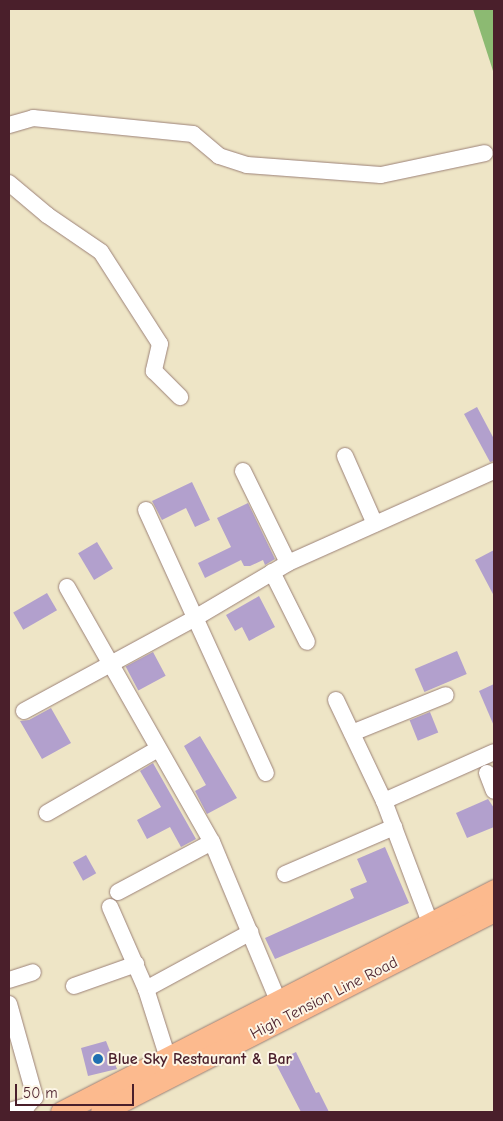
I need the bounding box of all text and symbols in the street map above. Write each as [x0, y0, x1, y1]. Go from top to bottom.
street label: High Tension Line Road [247, 952, 401, 1044]
place label: Blue Sky Restaurant & Bar [108, 1049, 292, 1069]
marker: Blue Sky Restaurant & Bar [92, 1053, 104, 1065]
scale bar [18, 1074, 136, 1106]
text: 50 m [23, 1084, 58, 1102]

